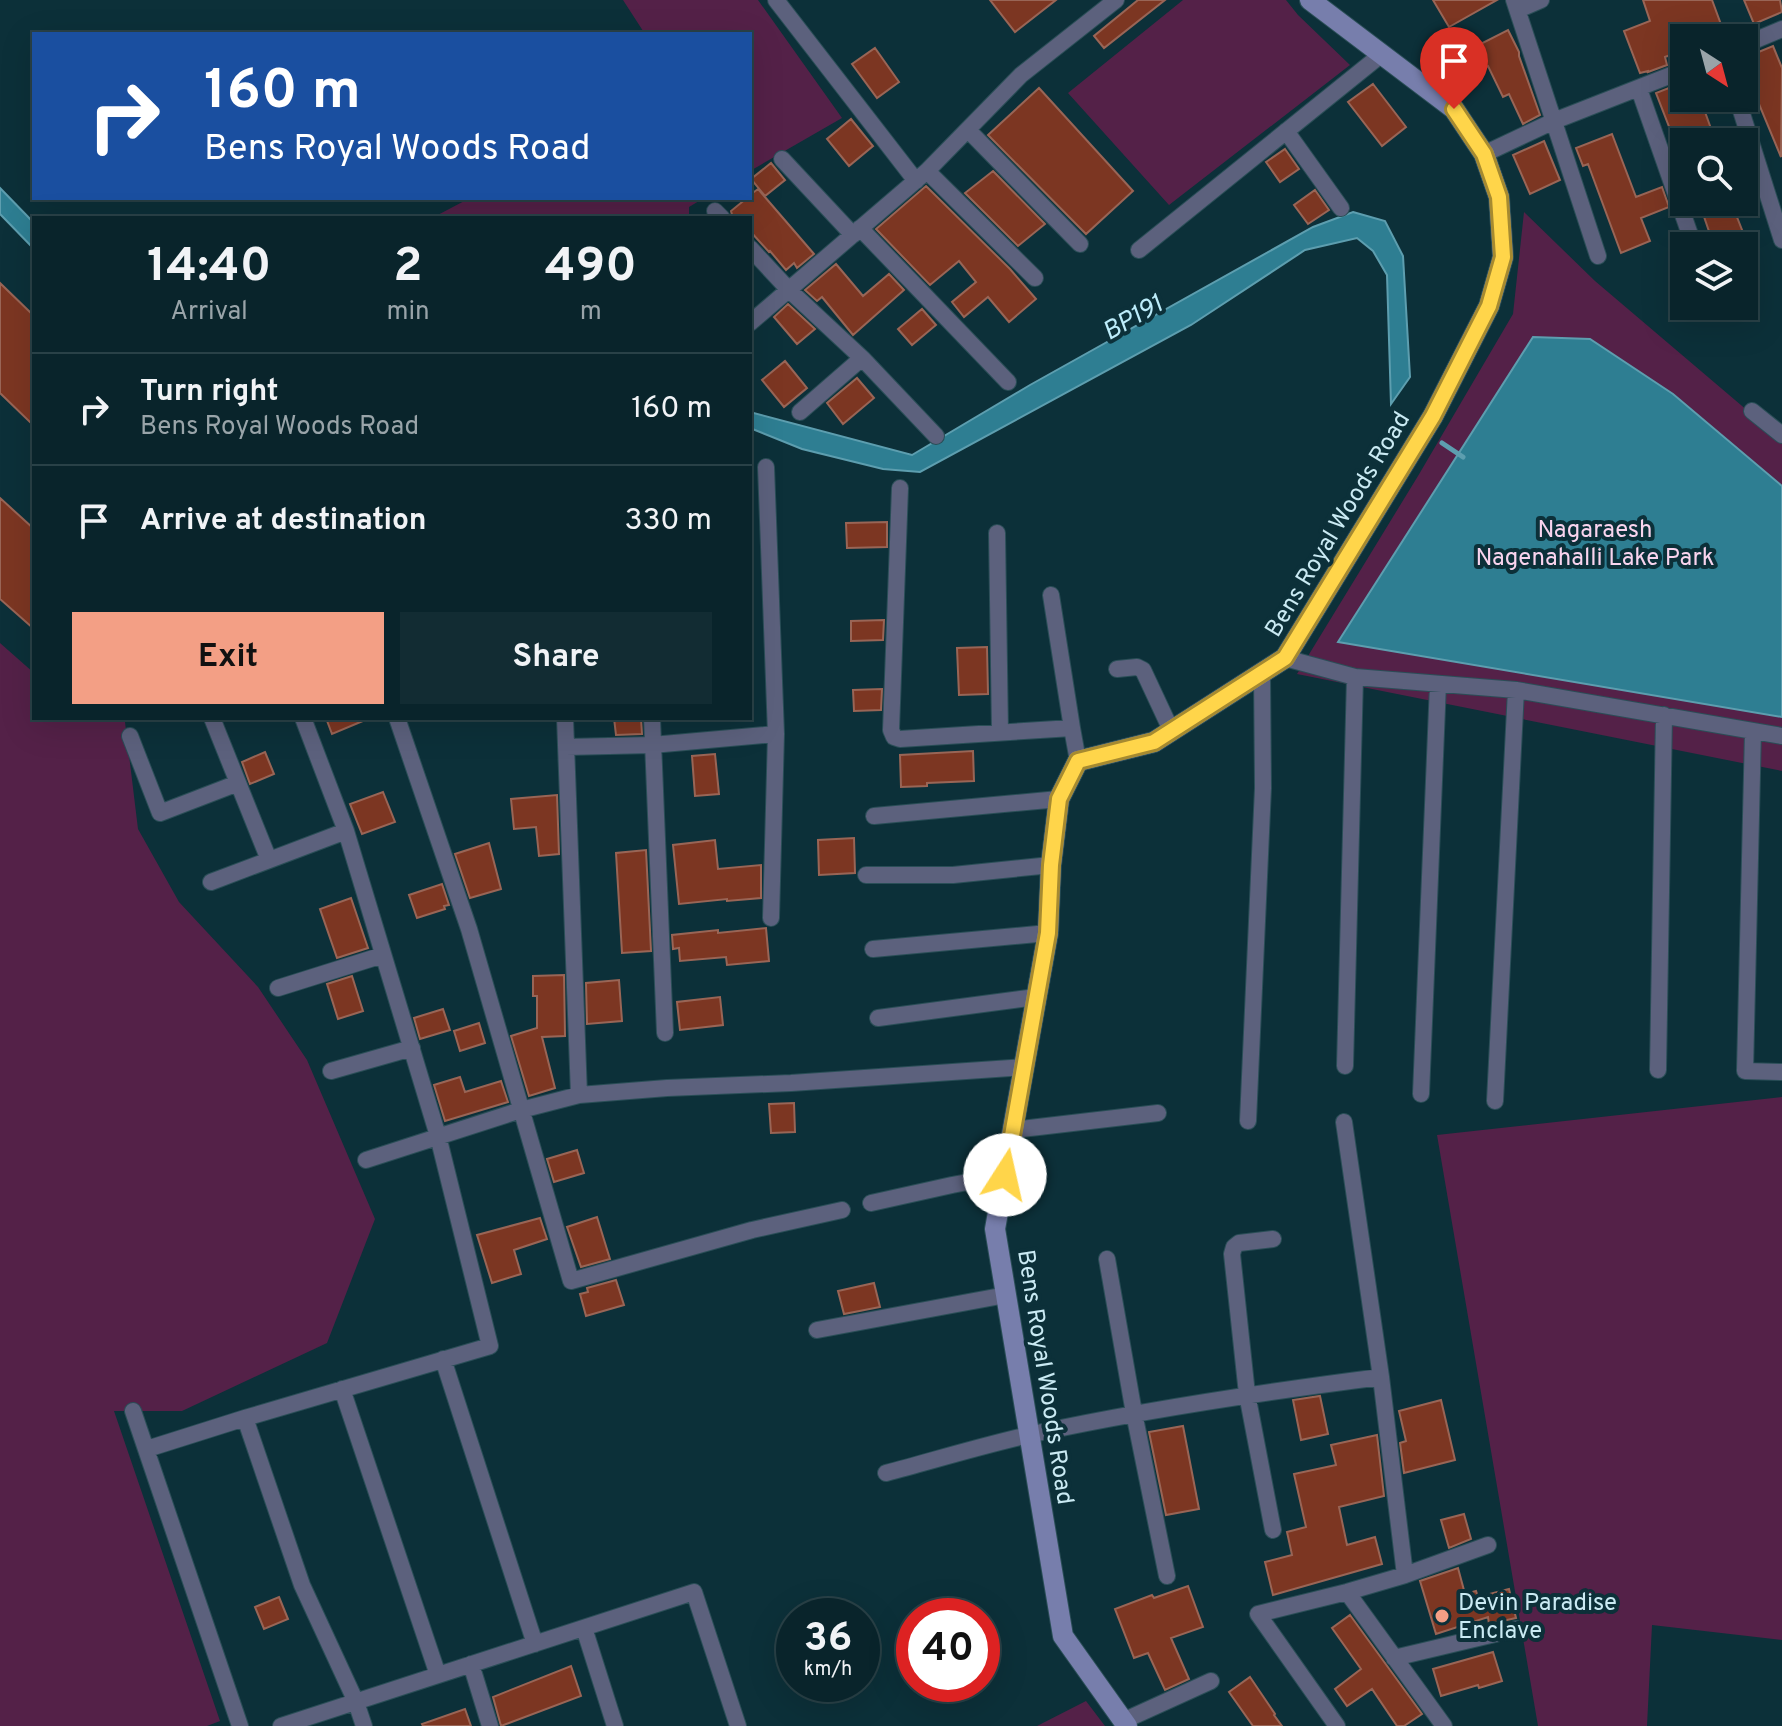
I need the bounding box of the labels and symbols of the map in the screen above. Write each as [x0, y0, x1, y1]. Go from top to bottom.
north arrow [1670, 24, 1758, 112]
pin [1420, 27, 1488, 109]
water label: BP191 [1097, 288, 1170, 349]
street label: Bens Royal Woods Road [1260, 407, 1418, 643]
park label: Nagaraesh Nagenahalli Lake Park [1476, 516, 1714, 574]
position arrow [963, 1133, 1047, 1217]
street label: Bens Royal Woods Road [1009, 1248, 1079, 1507]
place label: Devin Paradise Enclave [1458, 1589, 1617, 1647]
speed limit sign: 40 [896, 1598, 1000, 1702]
marker: Devin Paradise Enclave [1433, 1607, 1451, 1625]

